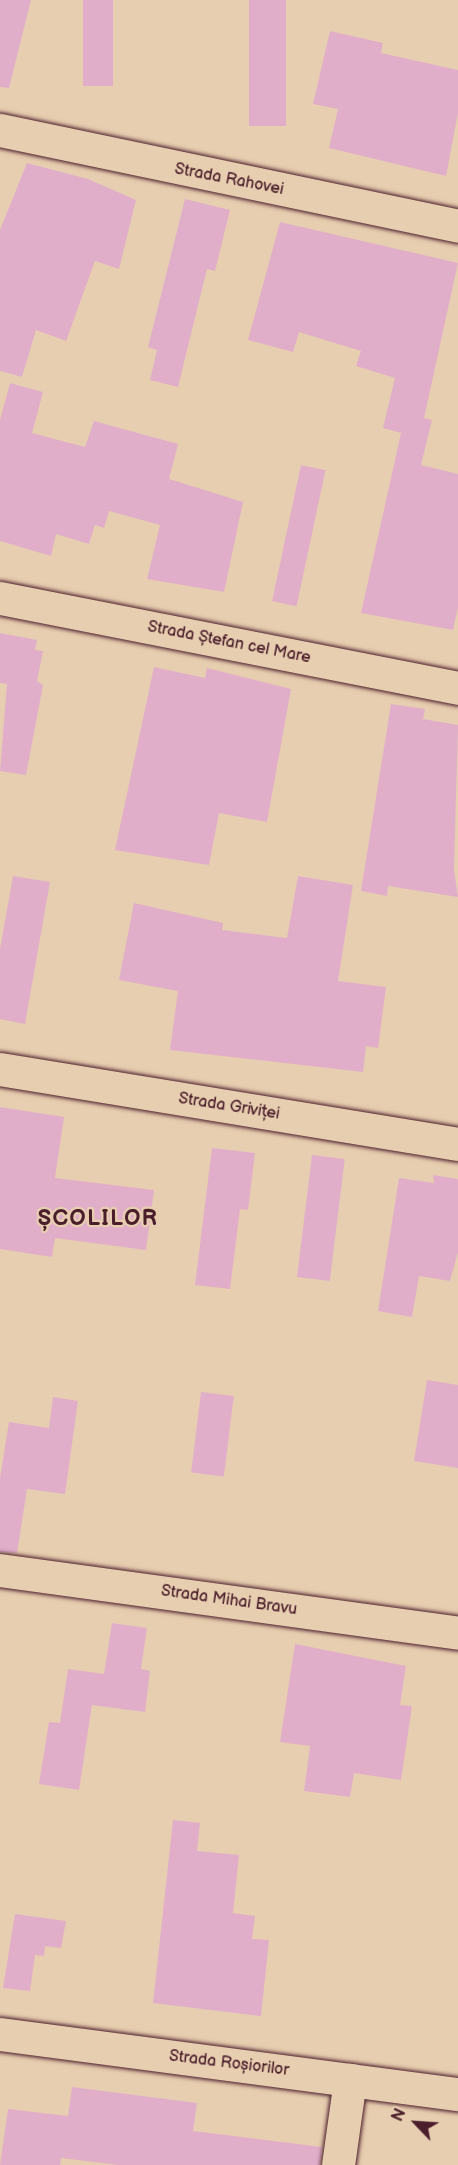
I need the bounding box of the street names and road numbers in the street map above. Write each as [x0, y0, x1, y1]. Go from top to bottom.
street label: Strada Rahovei [173, 160, 285, 200]
street label: Strada Ștefan cel Mare [146, 618, 312, 668]
street label: Strada Griviței [177, 1090, 281, 1124]
street label: Strada Mihai Bravu [160, 1582, 298, 1620]
street label: Strada Roșiorilor [168, 2047, 290, 2081]

